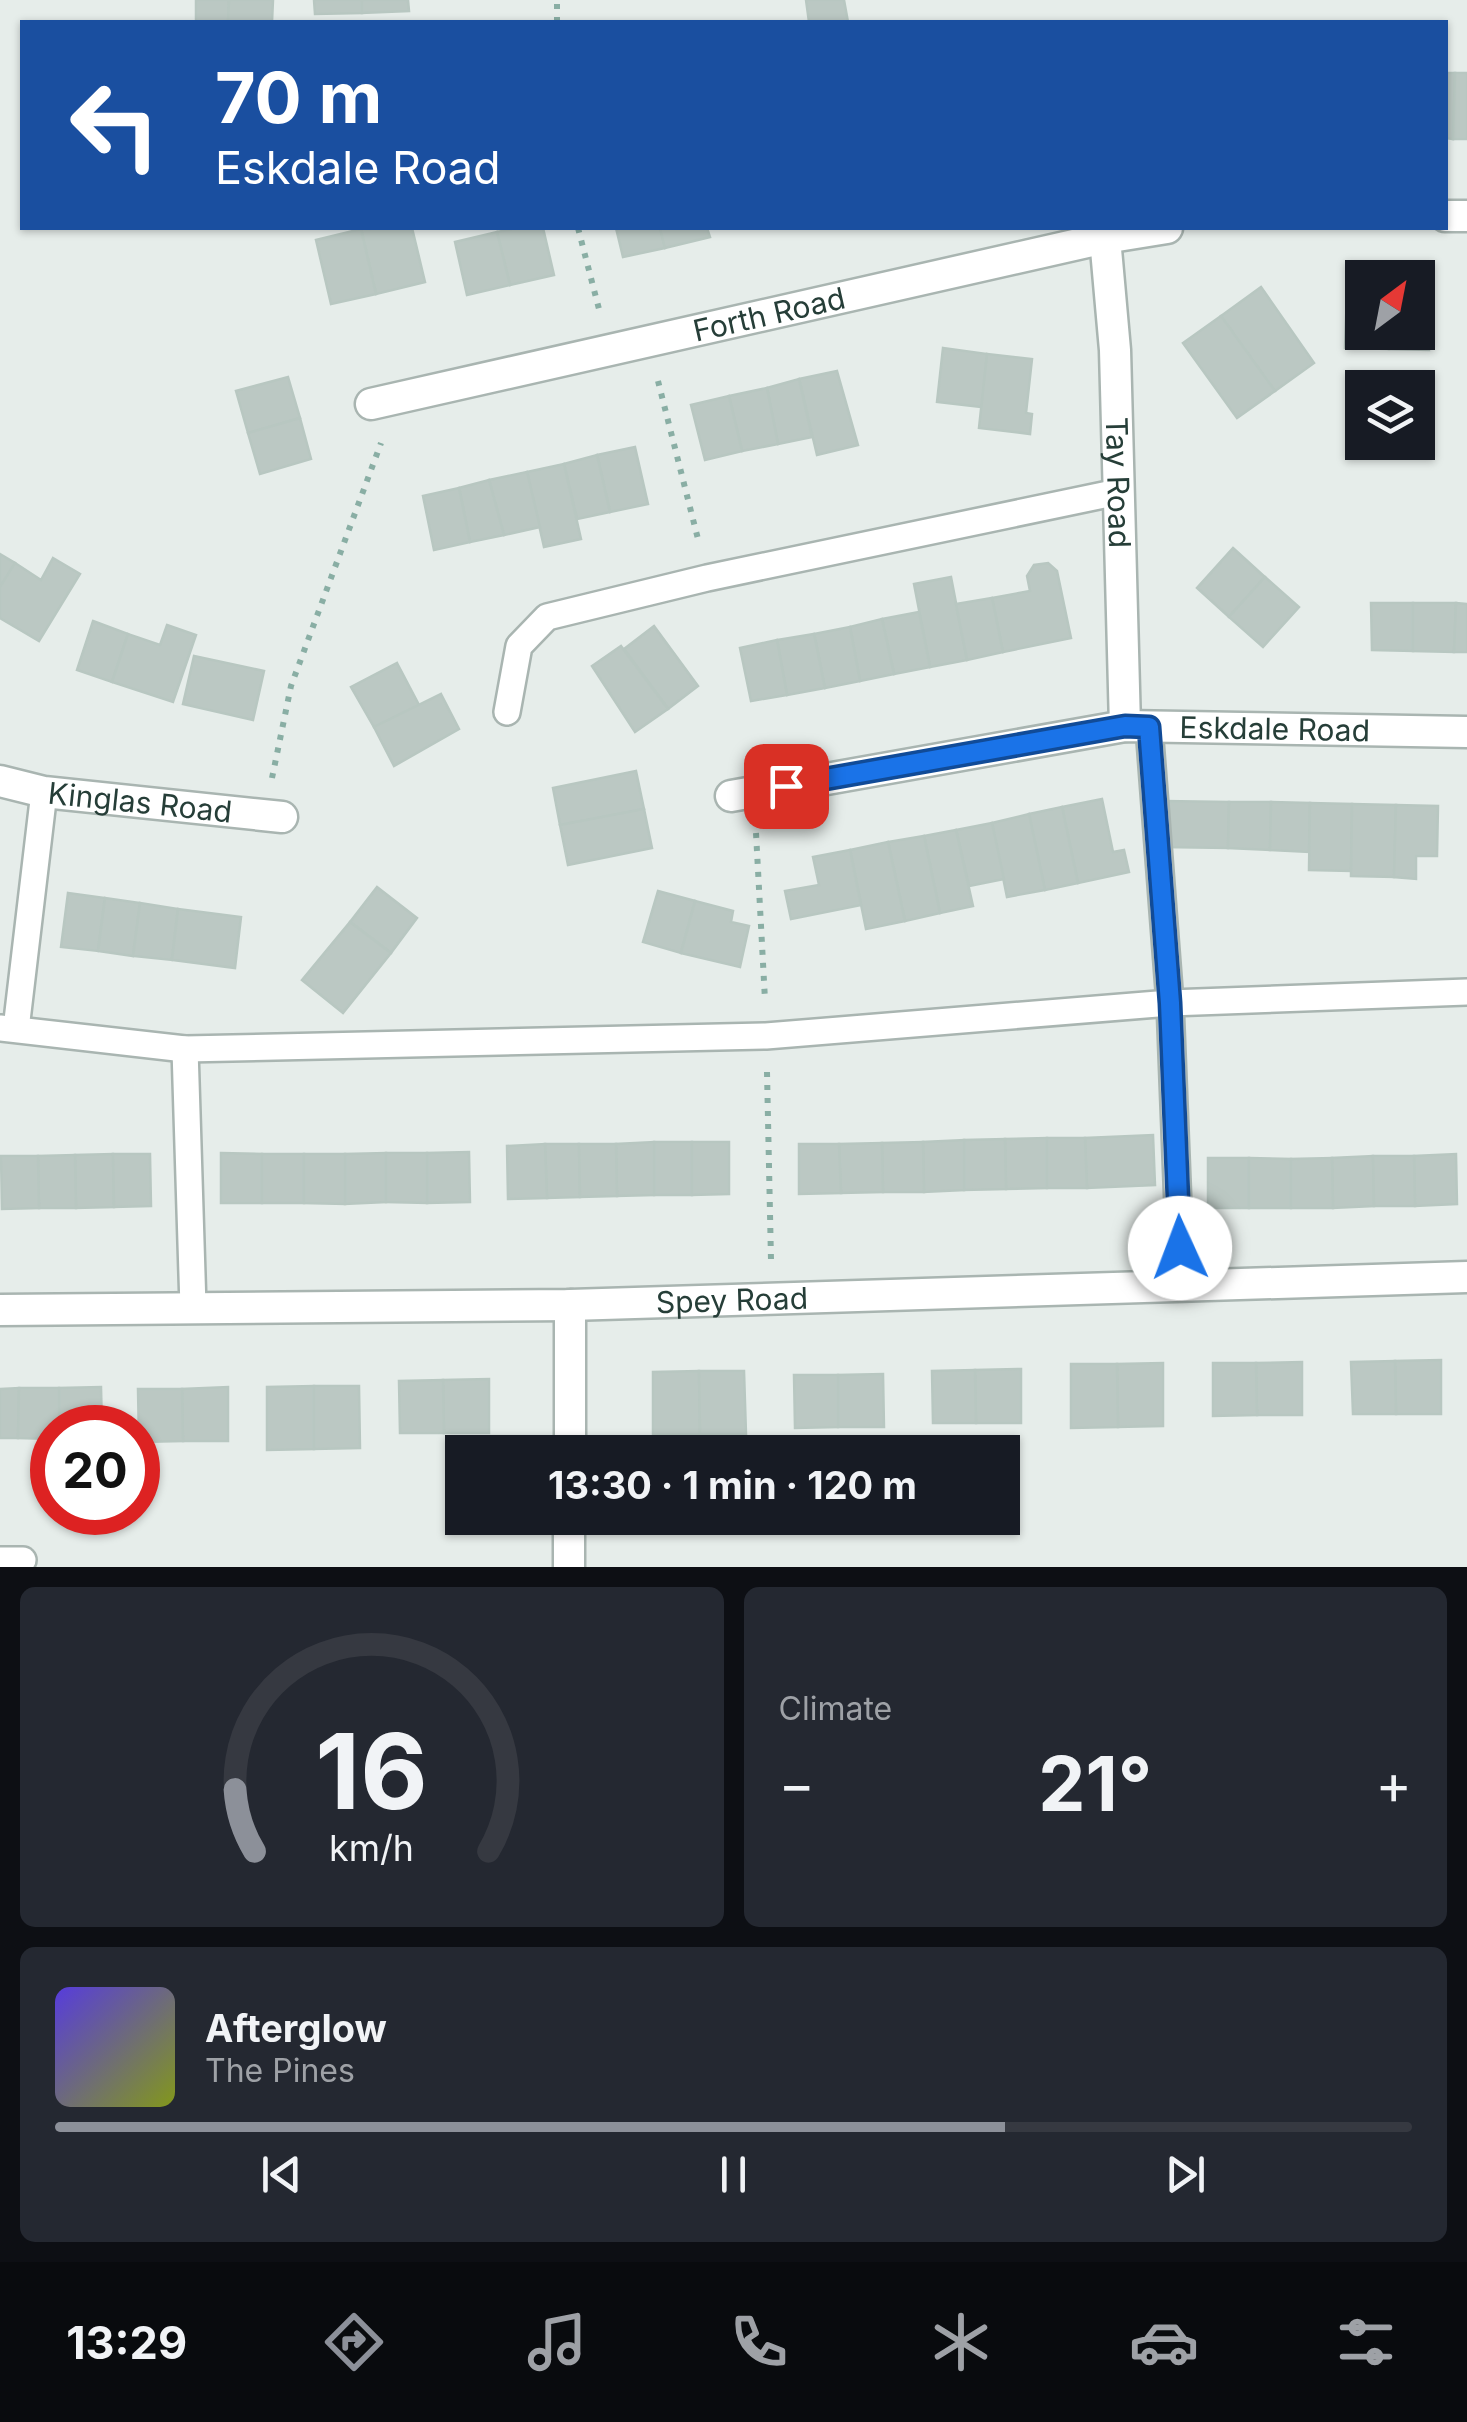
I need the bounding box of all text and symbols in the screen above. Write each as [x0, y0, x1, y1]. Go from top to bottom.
text: 70 m [215, 55, 382, 140]
icon: left [50, 60, 180, 190]
text: Eskdale Road [215, 140, 501, 195]
north arrow [1345, 260, 1435, 350]
map controls [1345, 260, 1435, 460]
street label: Forth Road [690, 279, 848, 349]
button: layers [1345, 370, 1435, 460]
street label: Tay Road [1099, 416, 1138, 549]
street label: Eskdale Road [1179, 709, 1370, 748]
pin [744, 744, 829, 829]
icon: arrive [759, 759, 814, 814]
street label: Kinglas Road [46, 775, 234, 830]
position arrow [1128, 1196, 1232, 1300]
street label: Spey Road [655, 1280, 809, 1320]
speed limit sign: 20 [30, 1405, 160, 1535]
text: 13:30 · 1 min · 120 m [548, 1462, 917, 1508]
text: Climate [779, 1689, 892, 1728]
text: 16 [316, 1708, 428, 1834]
text: 21° [1038, 1738, 1152, 1829]
text: − [779, 1751, 815, 1817]
text: + [1376, 1751, 1412, 1817]
text: km/h [329, 1826, 414, 1870]
text: Afterglow [205, 2005, 387, 2051]
text: The Pines [205, 2051, 355, 2090]
icon: previous [254, 2147, 309, 2202]
icon: pause [706, 2147, 761, 2202]
icon: next [1158, 2147, 1213, 2202]
icon: directions [319, 2307, 389, 2377]
icon: music [522, 2307, 592, 2377]
icon: phone [724, 2307, 794, 2377]
icon: climate [926, 2307, 996, 2377]
icon: car [1129, 2307, 1199, 2377]
icon: filters [1331, 2307, 1401, 2377]
text: 13:29 [66, 2315, 187, 2370]

